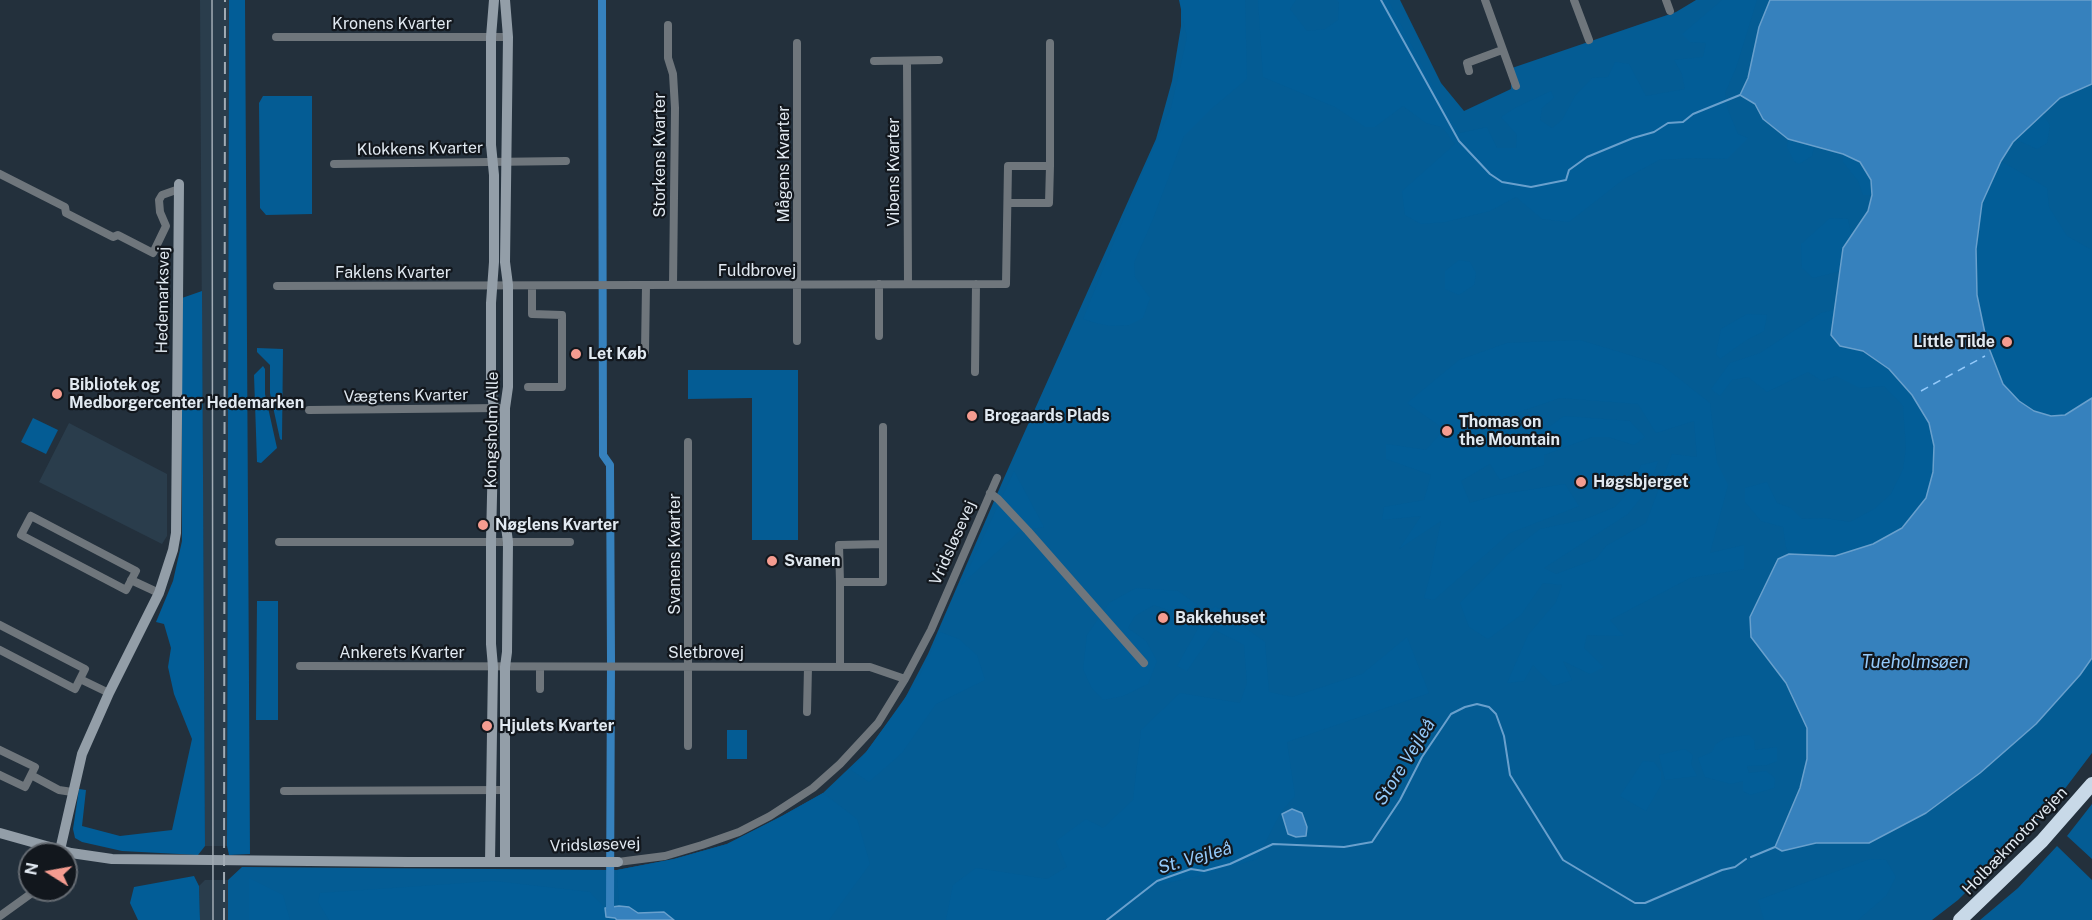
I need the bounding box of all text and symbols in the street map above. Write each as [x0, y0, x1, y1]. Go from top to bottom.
street label: Kronens Kvarter [332, 14, 452, 34]
street label: Storkens Kvarter [650, 93, 670, 217]
street label: Mågens Kvarter [774, 105, 794, 223]
street label: Vibens Kvarter [884, 118, 904, 226]
street label: Klokkens Kvarter [357, 138, 483, 160]
street label: Hedemarksvej [152, 246, 174, 354]
street label: Fuldbrovej [718, 261, 796, 281]
street label: Faklens Kvarter [335, 263, 451, 283]
place label: Little Tilde [1913, 332, 1995, 352]
marker: Little Tilde [2000, 335, 2014, 349]
place label: Let Køb [588, 344, 647, 364]
marker: Let Køb [569, 347, 583, 361]
street label: Kongsholm Alle [481, 371, 503, 489]
place label: Bibliotek og Medborgercenter Hedemarken [69, 375, 304, 413]
street label: Vægtens Kvarter [343, 385, 469, 407]
marker: Bibliotek og Medborgercenter Hedemarken [50, 387, 64, 401]
place label: Brogaards Plads [984, 406, 1110, 426]
marker: Brogaards Plads [965, 409, 979, 423]
place label: Thomas on the Mountain [1459, 412, 1560, 450]
marker: Thomas on the Mountain [1440, 424, 1454, 438]
place label: Høgsbjerget [1593, 472, 1689, 492]
marker: Høgsbjerget [1574, 475, 1588, 489]
street label: Svanens Kvarter [665, 493, 685, 615]
street label: Vridsløsevej [926, 498, 980, 588]
place label: Nøglens Kvarter [495, 515, 619, 535]
marker: Nøglens Kvarter [476, 518, 490, 532]
place label: Svanen [784, 551, 840, 571]
marker: Svanen [765, 554, 779, 568]
place label: Bakkehuset [1175, 608, 1265, 628]
marker: Bakkehuset [1156, 611, 1170, 625]
street label: Ankerets Kvarter [339, 643, 465, 663]
street label: Sletbrovej [668, 643, 744, 663]
water label: Tueholmsøen [1861, 651, 1969, 673]
water label: Store Vejleå [1370, 715, 1440, 809]
place label: Hjulets Kvarter [499, 716, 614, 736]
marker: Hjulets Kvarter [480, 719, 494, 733]
street label: Holbækmotorvejen [1959, 783, 2071, 899]
street label: Vridsløsevej [549, 834, 641, 856]
water label: St. Vejleå [1155, 837, 1235, 879]
north arrow [18, 842, 78, 902]
text: N [21, 861, 42, 877]

